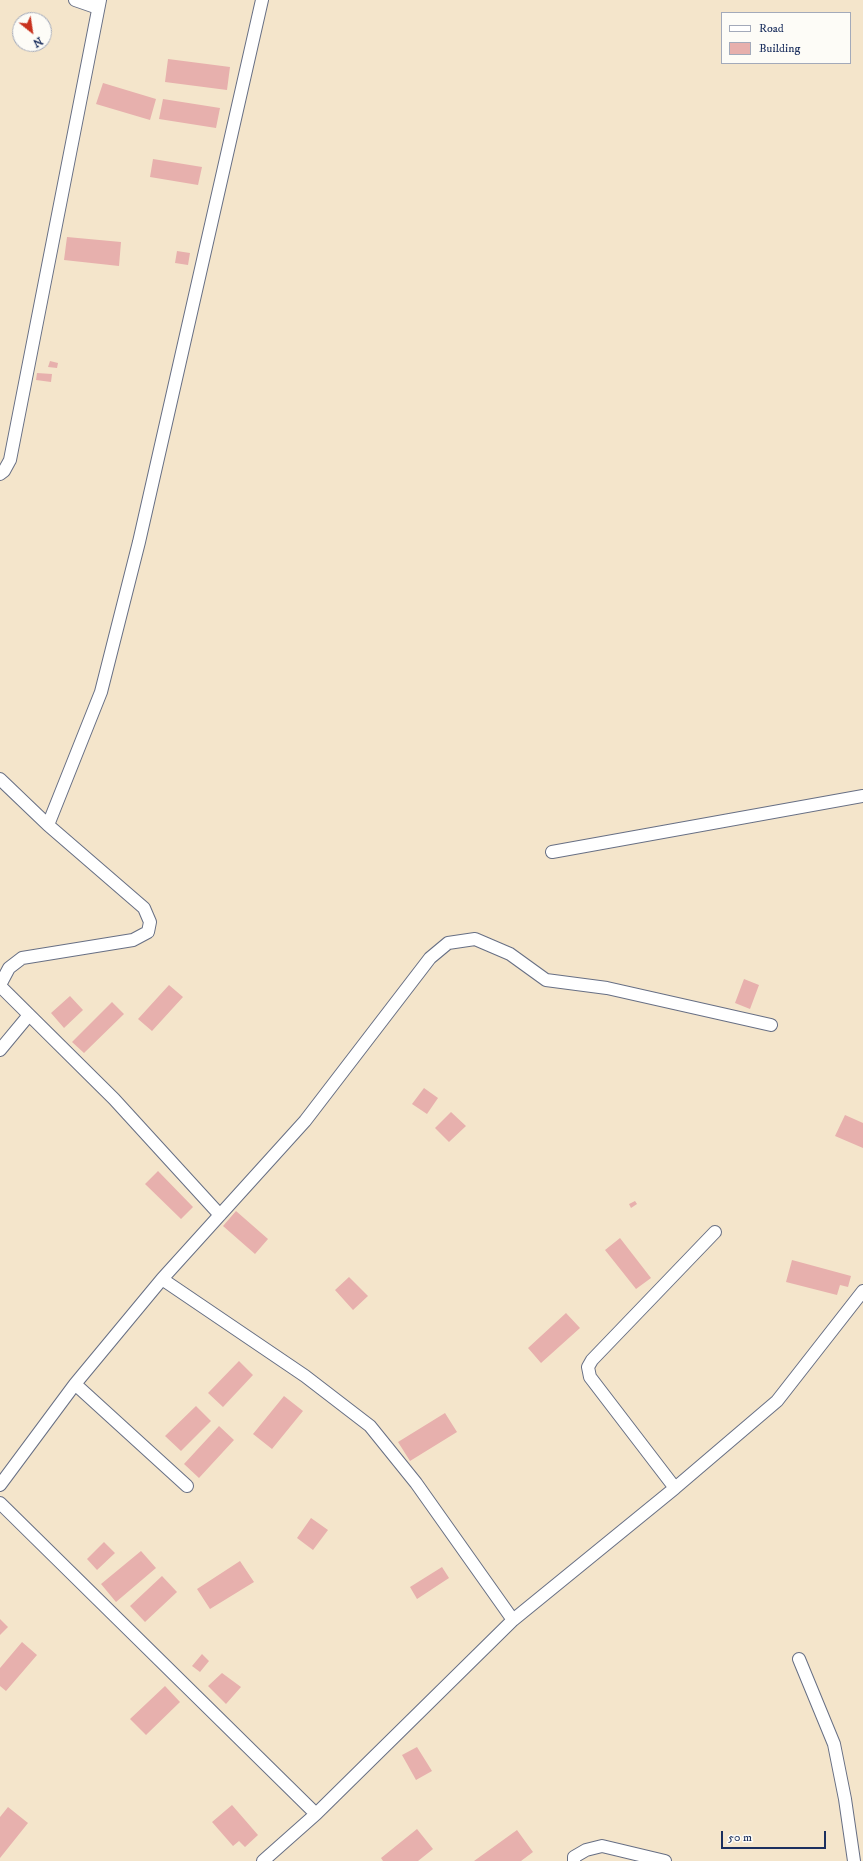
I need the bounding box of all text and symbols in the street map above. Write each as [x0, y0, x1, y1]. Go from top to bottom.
north arrow [12, 12, 52, 52]
legend [721, 12, 851, 64]
text: Road [759, 21, 784, 36]
text: N [30, 33, 45, 50]
text: Building [759, 41, 800, 56]
scale bar [723, 1823, 828, 1849]
text: 50 m [728, 1830, 752, 1845]

